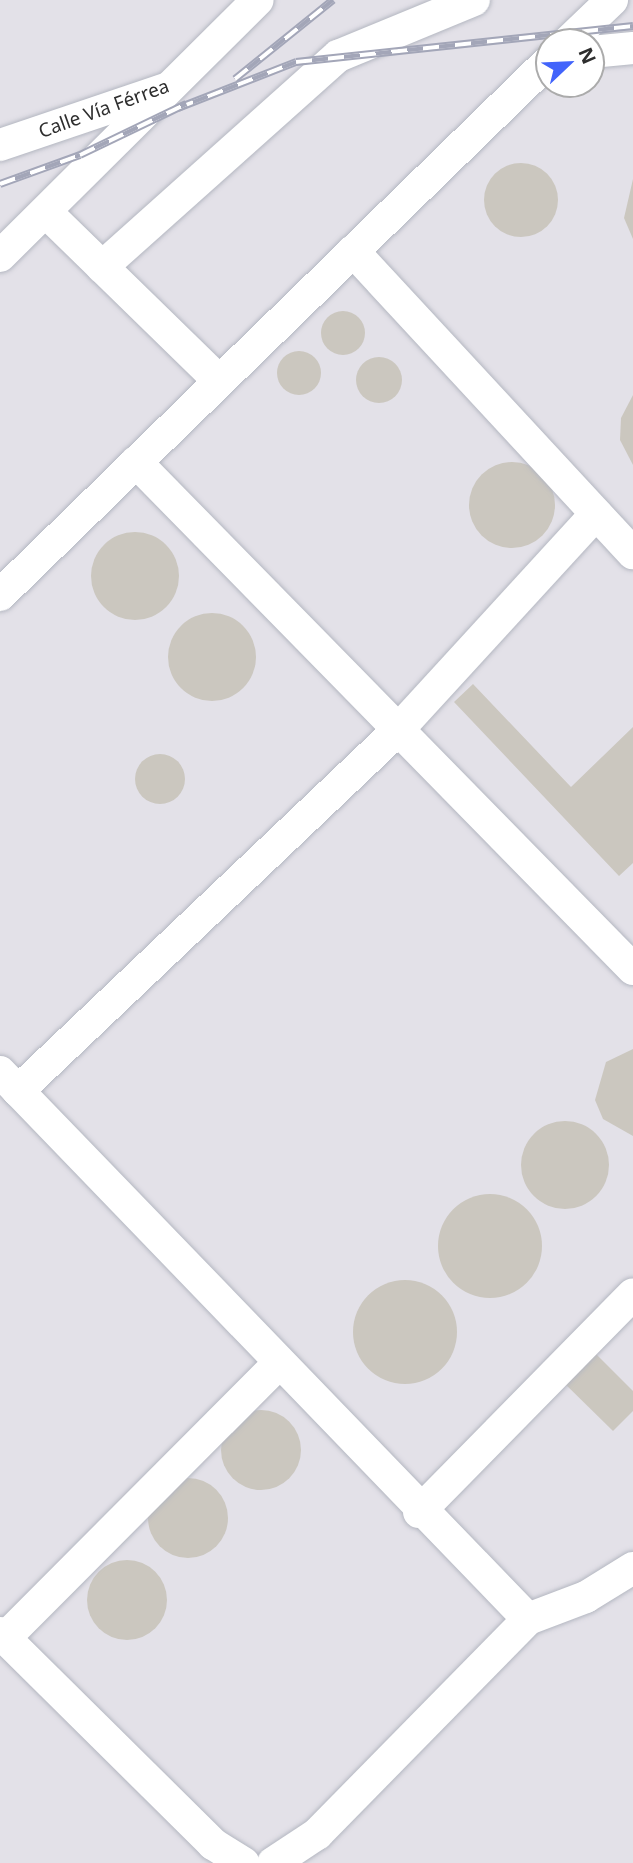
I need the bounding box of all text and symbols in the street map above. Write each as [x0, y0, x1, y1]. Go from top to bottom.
north arrow [535, 28, 605, 98]
text: N [573, 43, 602, 68]
street label: Calle Vía Férrea [36, 75, 172, 143]

